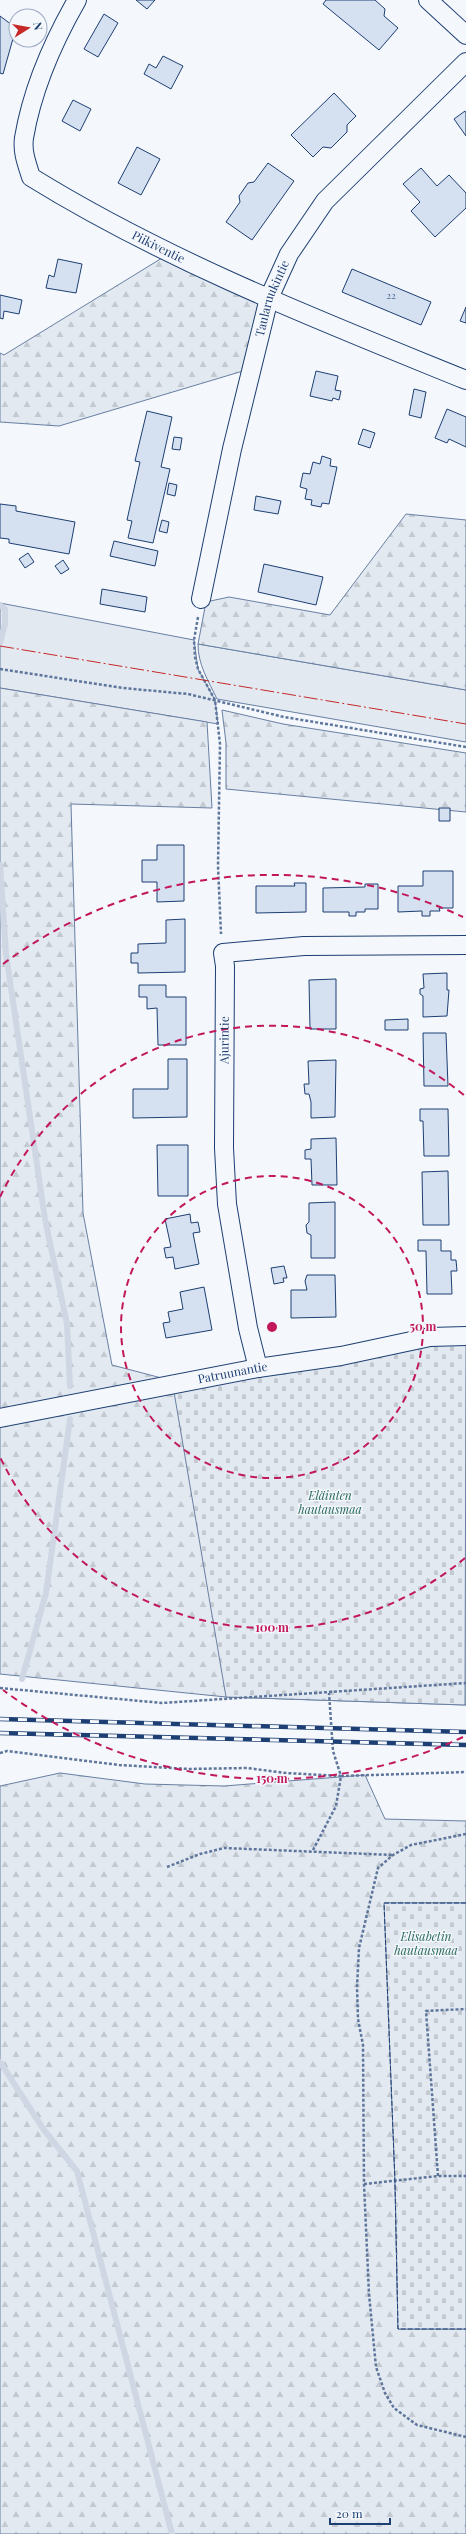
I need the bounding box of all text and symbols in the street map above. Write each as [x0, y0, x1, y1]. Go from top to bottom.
north arrow [8, 8, 48, 48]
text: N [30, 21, 46, 31]
street label: Piikiventie [130, 226, 188, 266]
street label: Taularuukintie [251, 257, 292, 338]
house number: 22 [386, 288, 396, 302]
street label: Ajurintie [215, 1016, 232, 1065]
text: 50 m [410, 1318, 437, 1334]
centre of rings [265, 1320, 279, 1334]
street label: Patruunantie [196, 1358, 268, 1387]
park label: Eläinten hautausmaa [297, 1487, 362, 1517]
text: 100 m [255, 1619, 289, 1635]
text: 150 m [256, 1770, 288, 1786]
park label: Elisabetin hautausmaa [393, 1928, 458, 1958]
scale bar [330, 2500, 390, 2526]
text: 20 m [336, 2505, 363, 2521]

